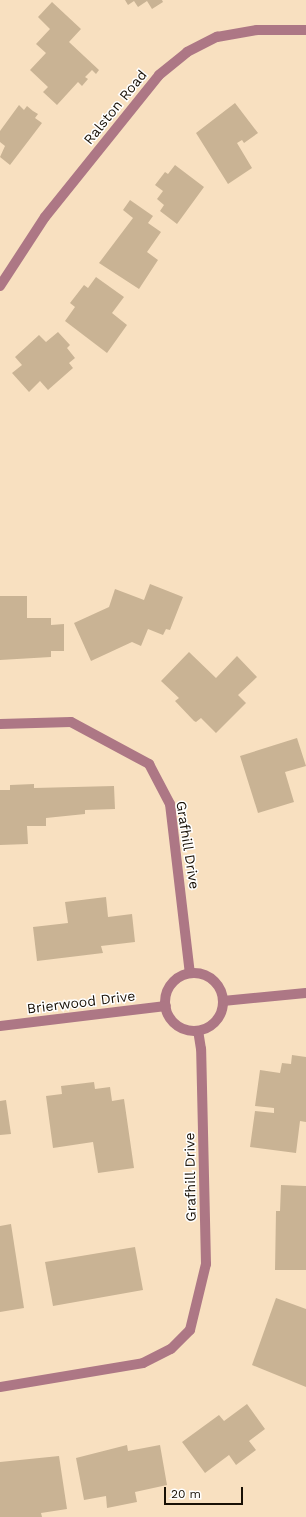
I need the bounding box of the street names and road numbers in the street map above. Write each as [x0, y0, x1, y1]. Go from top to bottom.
street label: Ralston Road [80, 66, 150, 148]
street label: Grafhill Drive [173, 799, 203, 891]
street label: Brierwood Drive [26, 987, 136, 1017]
street label: Grafhill Drive [181, 1132, 199, 1222]

